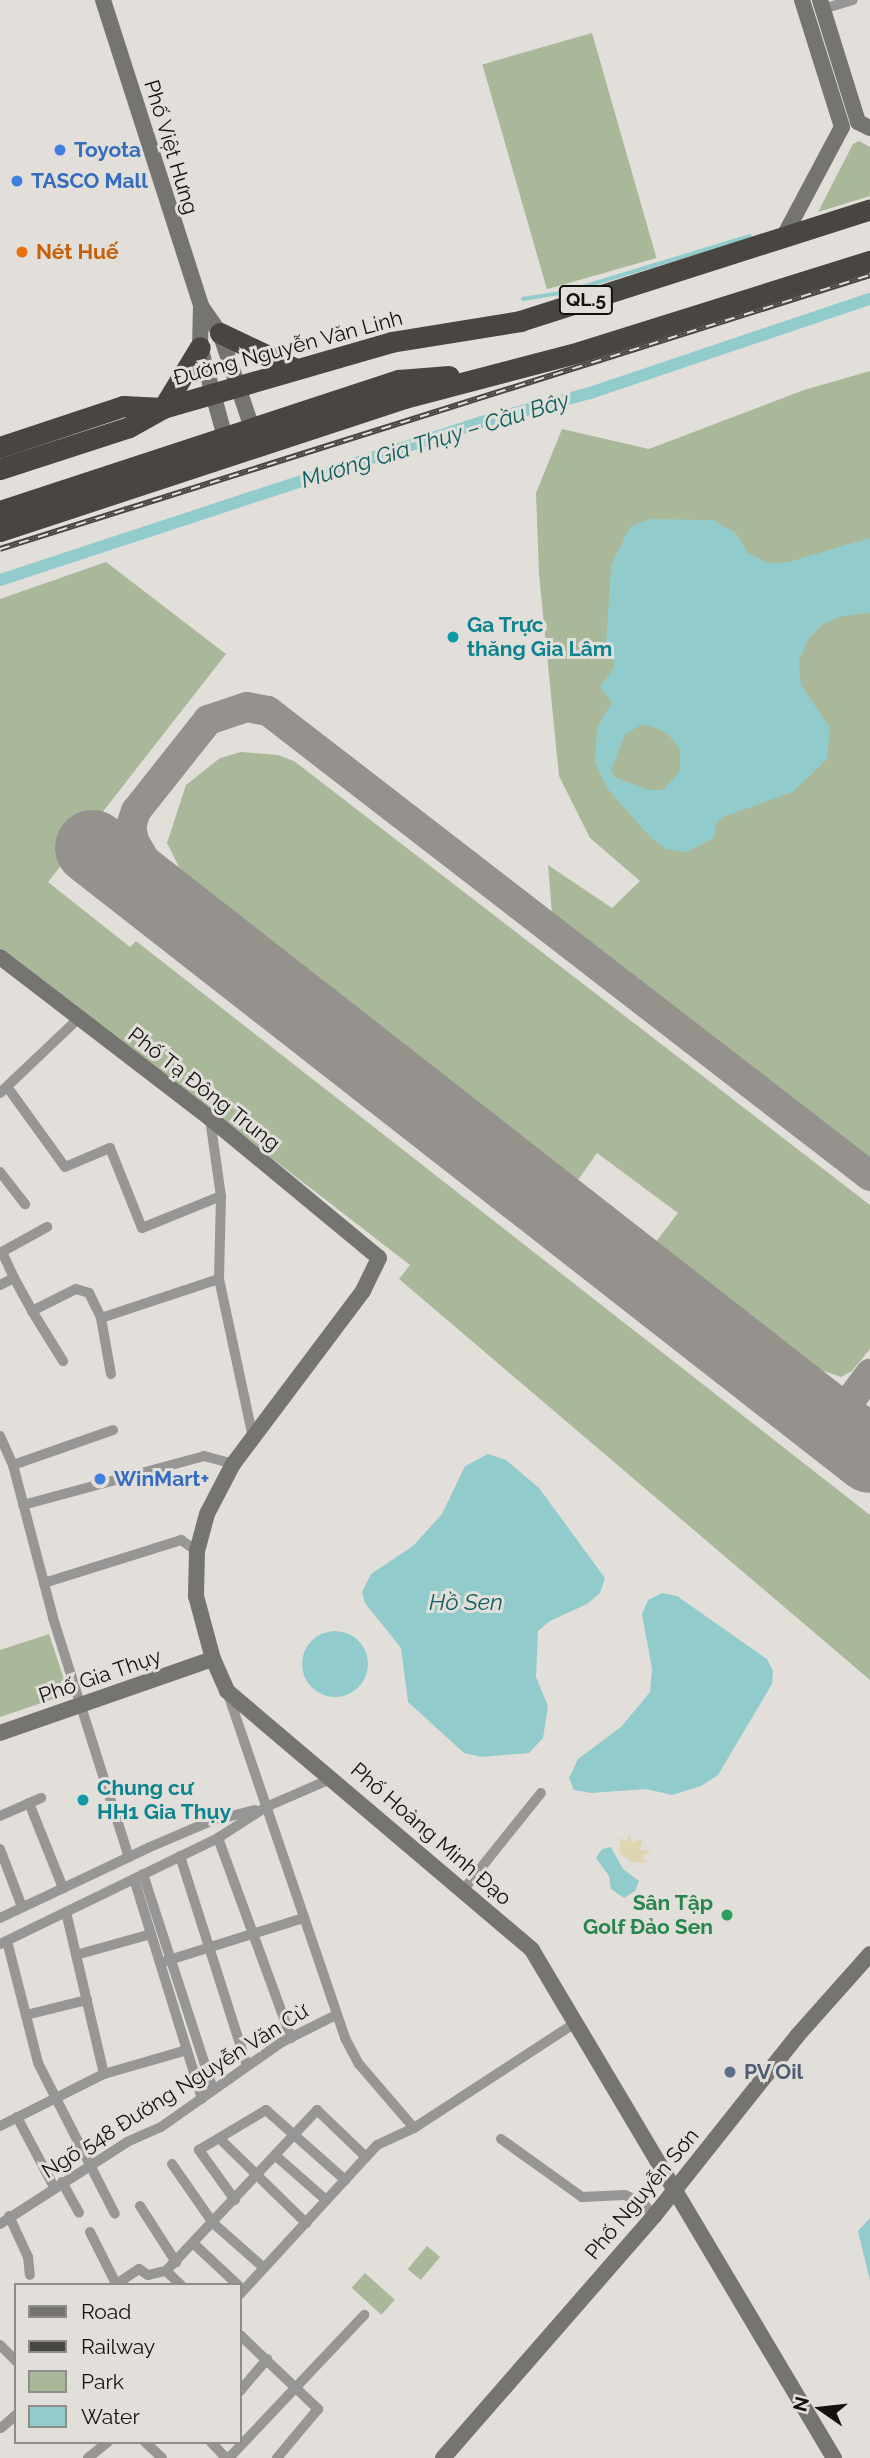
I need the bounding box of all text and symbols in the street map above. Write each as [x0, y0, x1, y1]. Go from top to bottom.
street label: Phố Việt Hưng [138, 76, 204, 218]
place label: Toyota [74, 137, 141, 163]
marker: Toyota [52, 142, 68, 158]
place label: TASCO Mall [31, 168, 148, 194]
marker: TASCO Mall [9, 173, 25, 189]
place label: Nét Huế [36, 239, 119, 265]
marker: Nét Huế [14, 244, 30, 260]
road number: QL.5 [558, 284, 614, 316]
street label: Đường Nguyễn Văn Linh [170, 305, 406, 391]
water label: Mương Gia Thụy – Cầu Bây [297, 386, 573, 494]
place label: Ga Trực thăng Gia Lâm [467, 612, 612, 662]
marker: Ga Trực thăng Gia Lâm [445, 629, 461, 645]
street label: Phố Tạ Đông Trung [123, 1022, 285, 1156]
place label: WinMart+ [114, 1466, 209, 1492]
marker: WinMart+ [92, 1471, 108, 1487]
water label: Hồ Sen [429, 1588, 503, 1616]
street label: Phố Gia Thụy [35, 1643, 165, 1709]
street label: Phố Hoàng Minh Đạo [345, 1757, 517, 1911]
place label: Chung cư HH1 Gia Thụy [97, 1775, 232, 1825]
marker: Chung cư HH1 Gia Thụy [75, 1792, 91, 1808]
place label: Sân Tập Golf Đảo Sen [583, 1890, 713, 1940]
marker: Sân Tập Golf Đảo Sen [719, 1907, 735, 1923]
street label: Ngõ 548 Đường Nguyễn Văn Cừ [37, 1998, 313, 2184]
place label: PV Oil [744, 2059, 804, 2085]
marker: PV Oil [722, 2064, 738, 2080]
street label: Phố Nguyễn Sơn [580, 2123, 704, 2265]
legend [14, 2283, 242, 2444]
text: Road [81, 2299, 131, 2324]
text: Railway [81, 2334, 155, 2359]
text: Park [81, 2369, 124, 2394]
north arrow [786, 2374, 856, 2444]
text: N [788, 2394, 813, 2414]
text: Water [81, 2404, 140, 2429]

